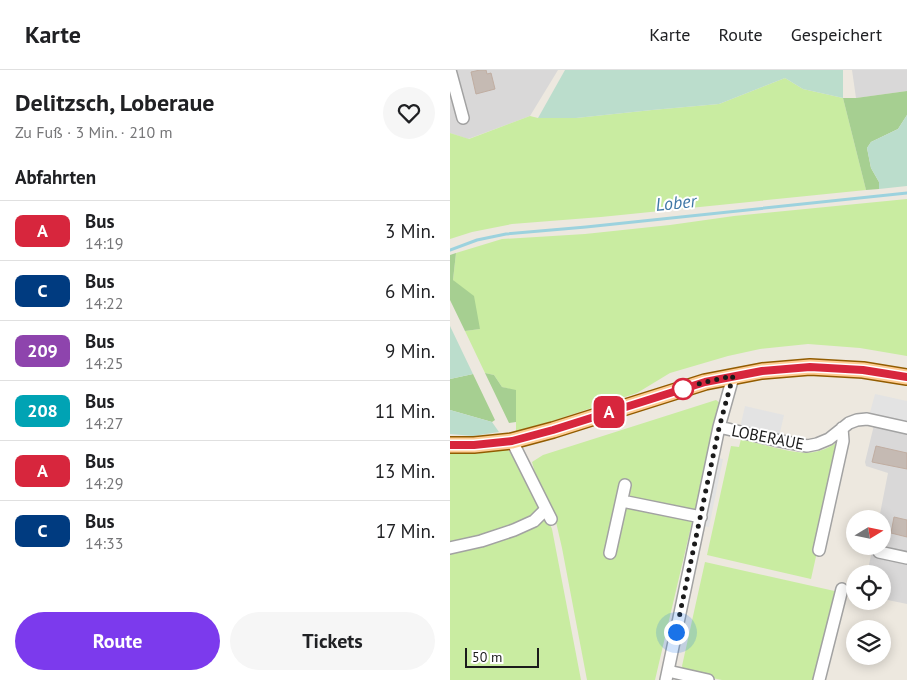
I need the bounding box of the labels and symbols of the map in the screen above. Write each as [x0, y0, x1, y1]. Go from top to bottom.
water label: Lober [654, 189, 699, 216]
unlabelled marker [672, 378, 694, 400]
line badge: A [593, 396, 625, 428]
street label: LOBERAUE [730, 420, 806, 454]
north arrow [846, 510, 891, 555]
your location [664, 620, 689, 645]
scale bar [465, 645, 539, 668]

